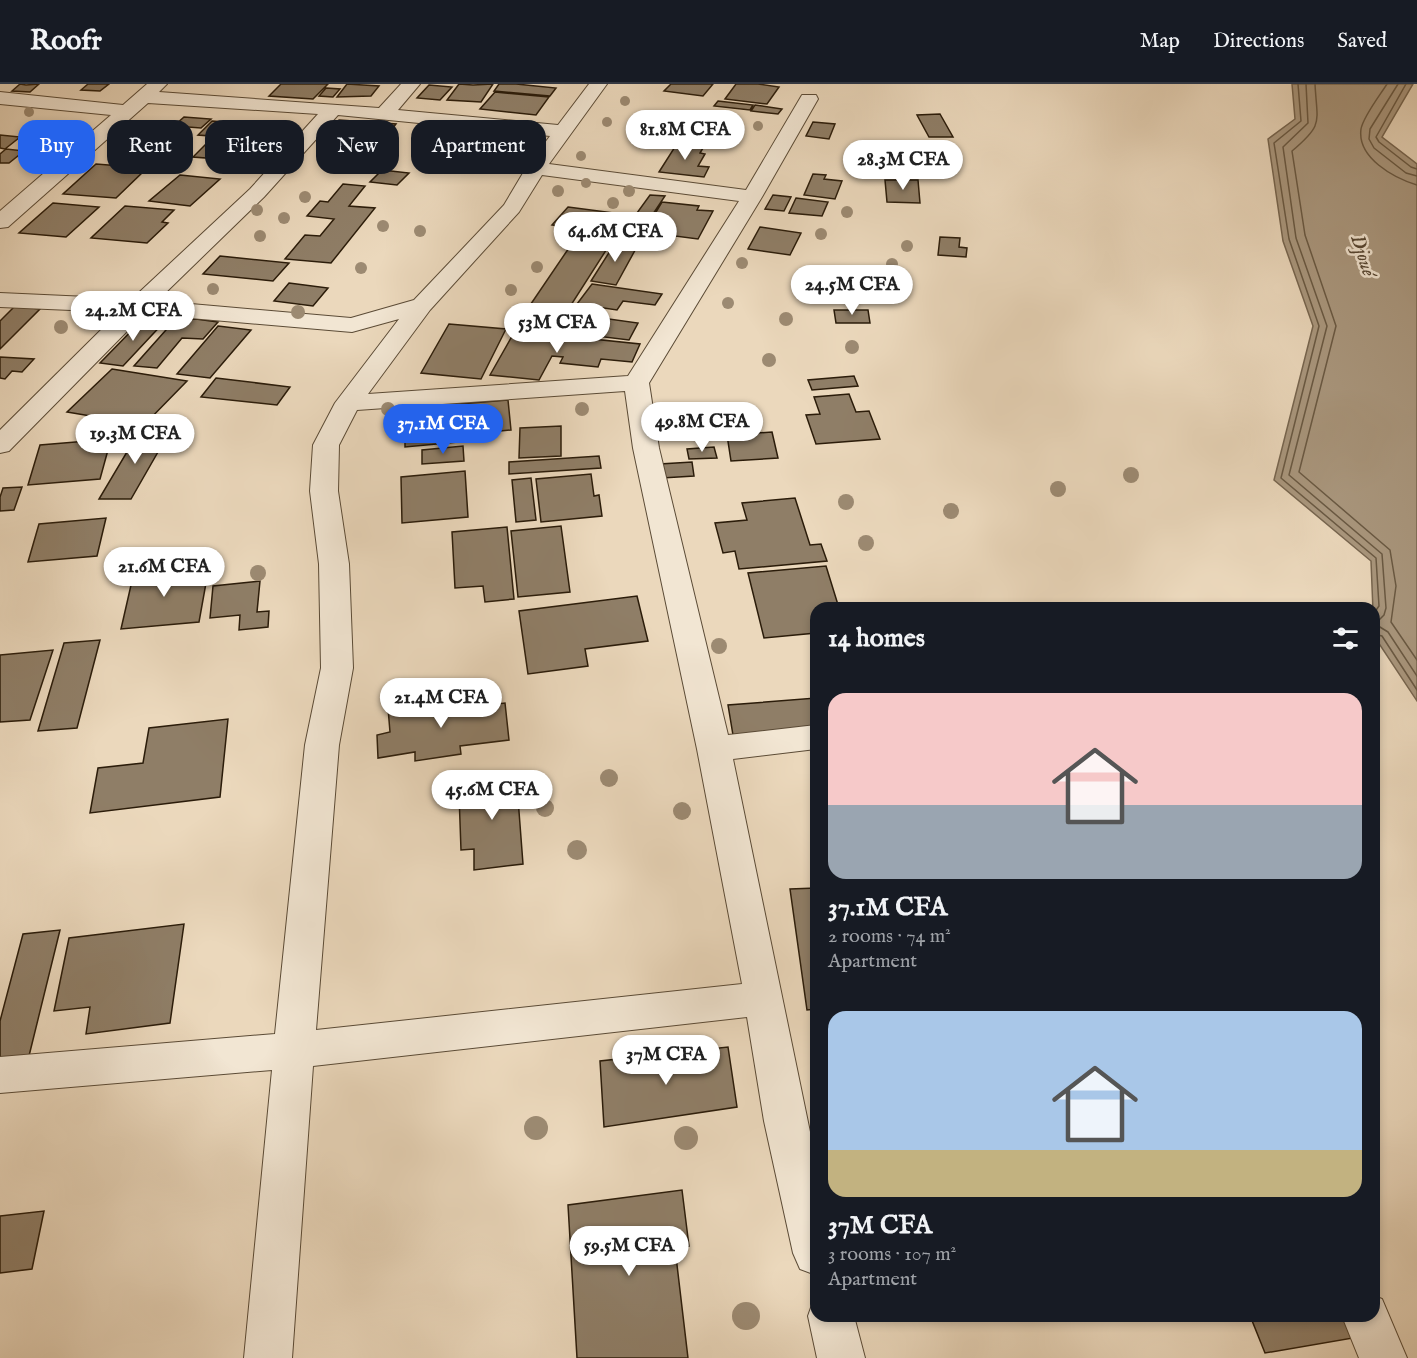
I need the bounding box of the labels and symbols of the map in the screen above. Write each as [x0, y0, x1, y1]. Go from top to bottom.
pin: 81.8M CFA [616, 110, 754, 161]
pin: 28.3M CFA [834, 140, 972, 191]
pin: 64.6M CFA [546, 212, 684, 263]
water label: Djoué [1344, 231, 1382, 283]
pin: 24.5M CFA [783, 265, 921, 316]
pin: 24.2M CFA [64, 291, 202, 342]
pin: 53M CFA [502, 303, 612, 354]
pin: 49.8M CFA [633, 402, 771, 453]
pin: 37.1M CFA [374, 404, 512, 455]
pin: 19.3M CFA [66, 414, 204, 465]
pin: 21.6M CFA [95, 547, 233, 598]
pin: 21.4M CFA [372, 678, 510, 729]
pin: 45.6M CFA [423, 770, 561, 821]
pin: 37M CFA [611, 1035, 721, 1086]
pin: 59.5M CFA [560, 1226, 698, 1277]

